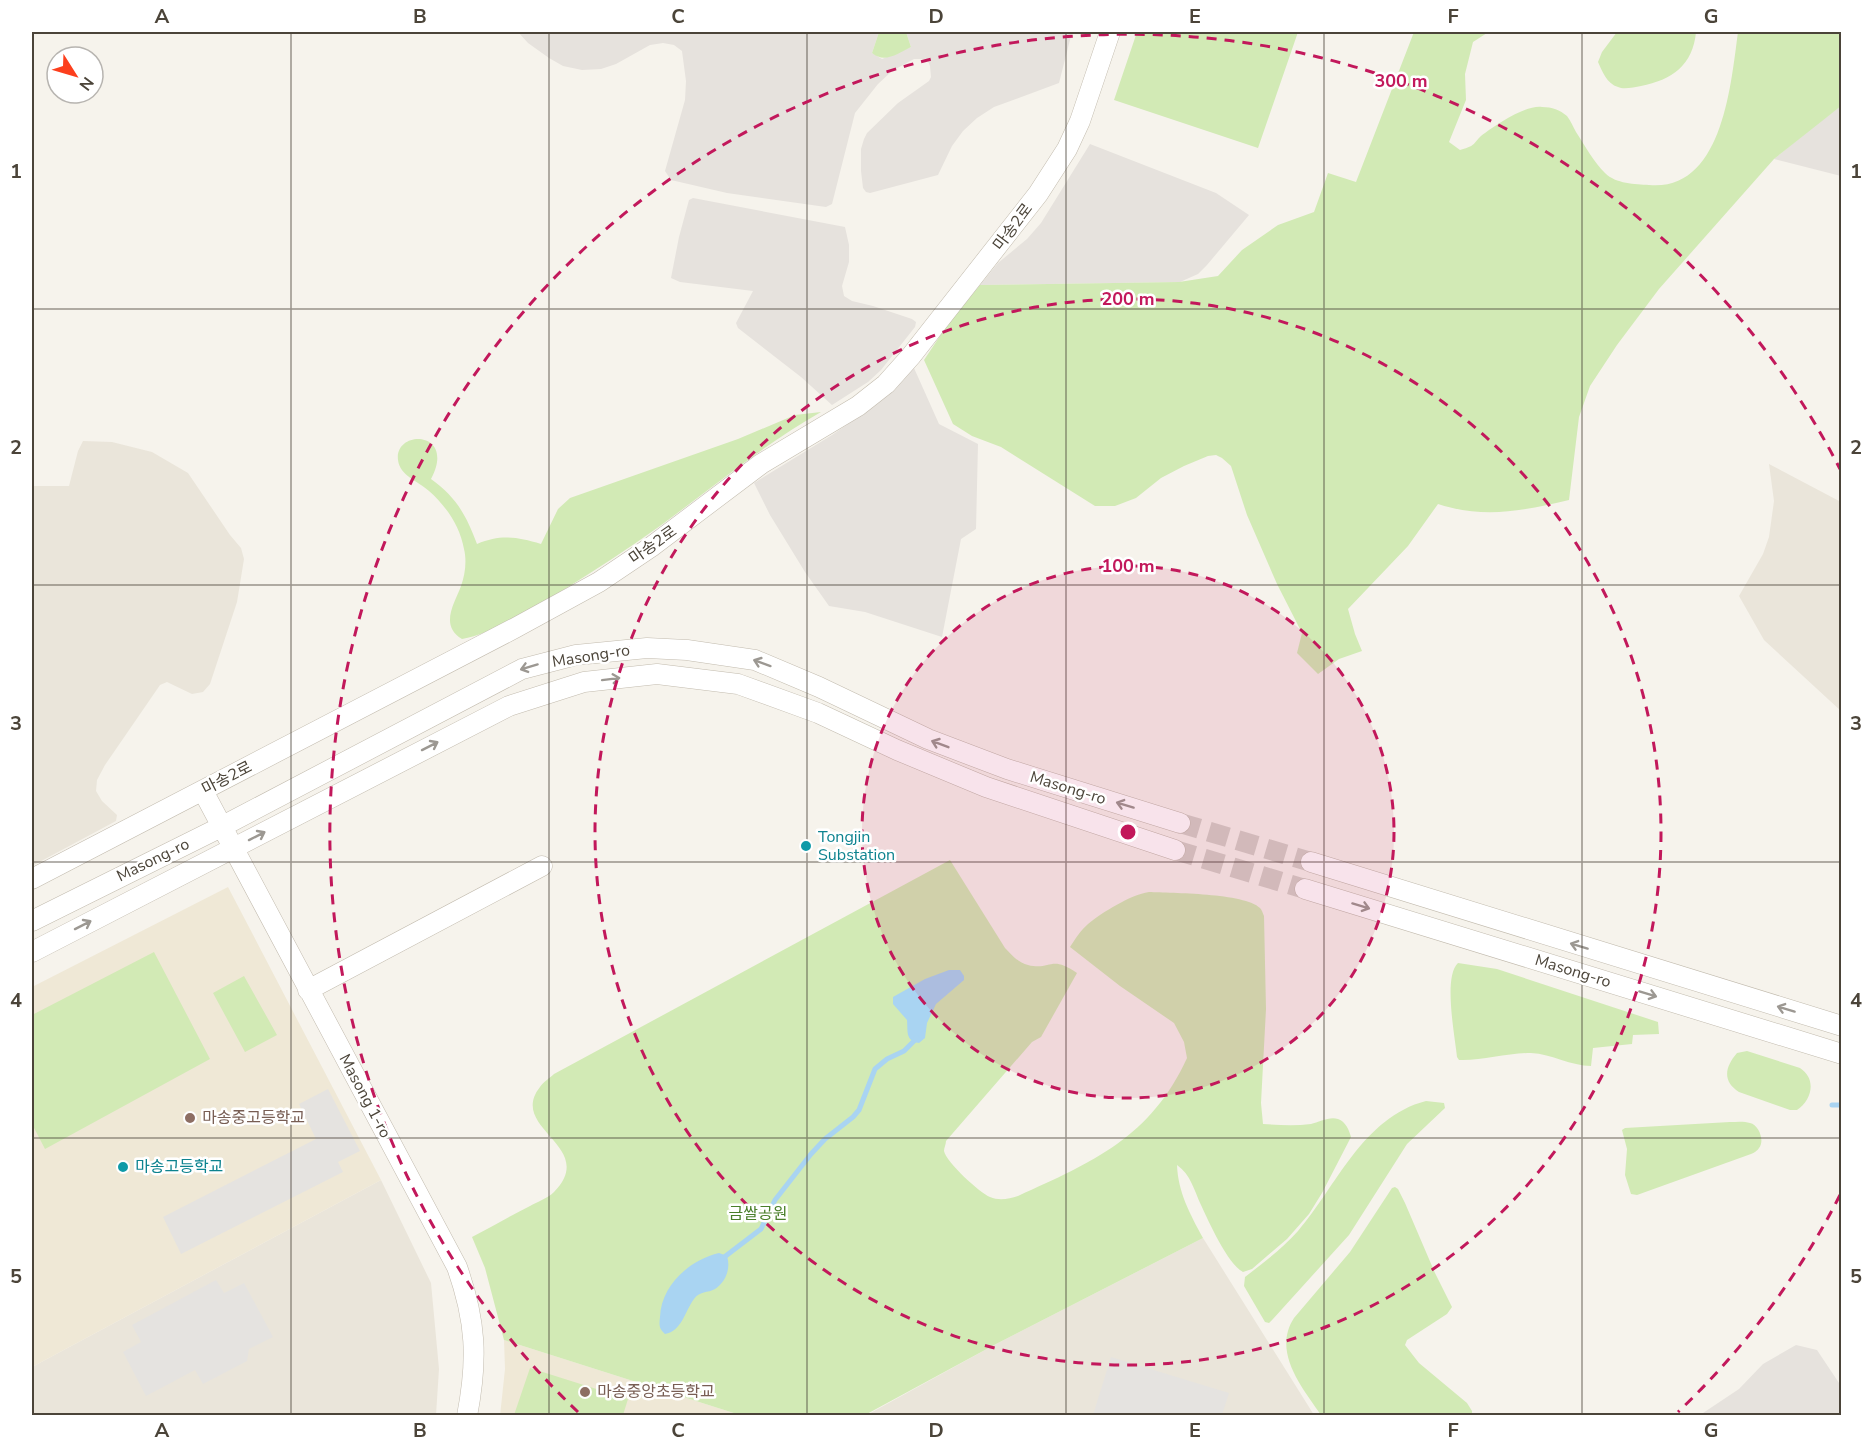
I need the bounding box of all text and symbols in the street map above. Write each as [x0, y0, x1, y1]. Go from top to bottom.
text: A [155, 3, 170, 30]
text: B [413, 3, 427, 30]
text: C [671, 3, 685, 30]
text: D [928, 3, 944, 30]
text: E [1189, 3, 1201, 30]
text: F [1447, 3, 1459, 30]
text: G [1704, 3, 1718, 30]
north arrow [45, 45, 105, 105]
text: 300 m [1374, 69, 1428, 93]
text: N [74, 72, 99, 95]
text: 1 [10, 158, 22, 185]
text: 1 [1850, 158, 1862, 185]
street label: 마송2로 [988, 199, 1038, 255]
text: 200 m [1101, 287, 1155, 311]
text: 2 [10, 434, 22, 461]
text: 2 [1850, 434, 1862, 461]
street label: 마송2로 [625, 520, 682, 569]
text: 100 m [1101, 554, 1155, 578]
street label: Masong-ro [550, 639, 632, 673]
one-way arrow [753, 657, 772, 668]
one-way arrow [520, 662, 539, 673]
one-way arrow [601, 673, 621, 684]
text: 3 [10, 710, 22, 737]
text: 3 [1850, 710, 1862, 737]
one-way arrow [931, 737, 949, 748]
one-way arrow [421, 740, 439, 752]
street label: 마송2로 [198, 756, 256, 800]
street label: Masong-ro [1027, 766, 1109, 810]
one-way arrow [1115, 799, 1134, 810]
centre of rings [1118, 822, 1138, 842]
place label: Tongjin Substation [818, 826, 895, 866]
one-way arrow [247, 829, 265, 841]
street label: Masong-ro [113, 833, 193, 887]
marker: Tongjin Substation [799, 839, 813, 853]
one-way arrow [1351, 901, 1370, 912]
one-way arrow [74, 919, 92, 930]
one-way arrow [1570, 940, 1589, 951]
street label: Masong-ro [1532, 949, 1614, 993]
text: 4 [10, 987, 22, 1014]
text: 4 [1850, 987, 1862, 1014]
one-way arrow [1638, 989, 1657, 1000]
one-way arrow [1776, 1003, 1795, 1014]
street label: Masong 1-ro [334, 1050, 396, 1142]
place label: 마송중고등학교 [202, 1107, 305, 1129]
marker: 마송중고등학교 [183, 1111, 197, 1125]
place label: 마송고등학교 [135, 1156, 223, 1178]
marker: 마송고등학교 [116, 1160, 130, 1174]
park label: 금쌀공원 [729, 1203, 787, 1225]
text: 5 [10, 1263, 22, 1290]
text: 5 [1850, 1263, 1862, 1290]
place label: 마송중앙초등학교 [597, 1381, 715, 1403]
marker: 마송중앙초등학교 [578, 1385, 592, 1399]
text: A [155, 1417, 170, 1444]
text: B [413, 1417, 427, 1444]
text: C [671, 1417, 685, 1444]
text: D [928, 1417, 944, 1444]
text: E [1189, 1417, 1201, 1444]
text: F [1447, 1417, 1459, 1444]
text: G [1704, 1417, 1718, 1444]

